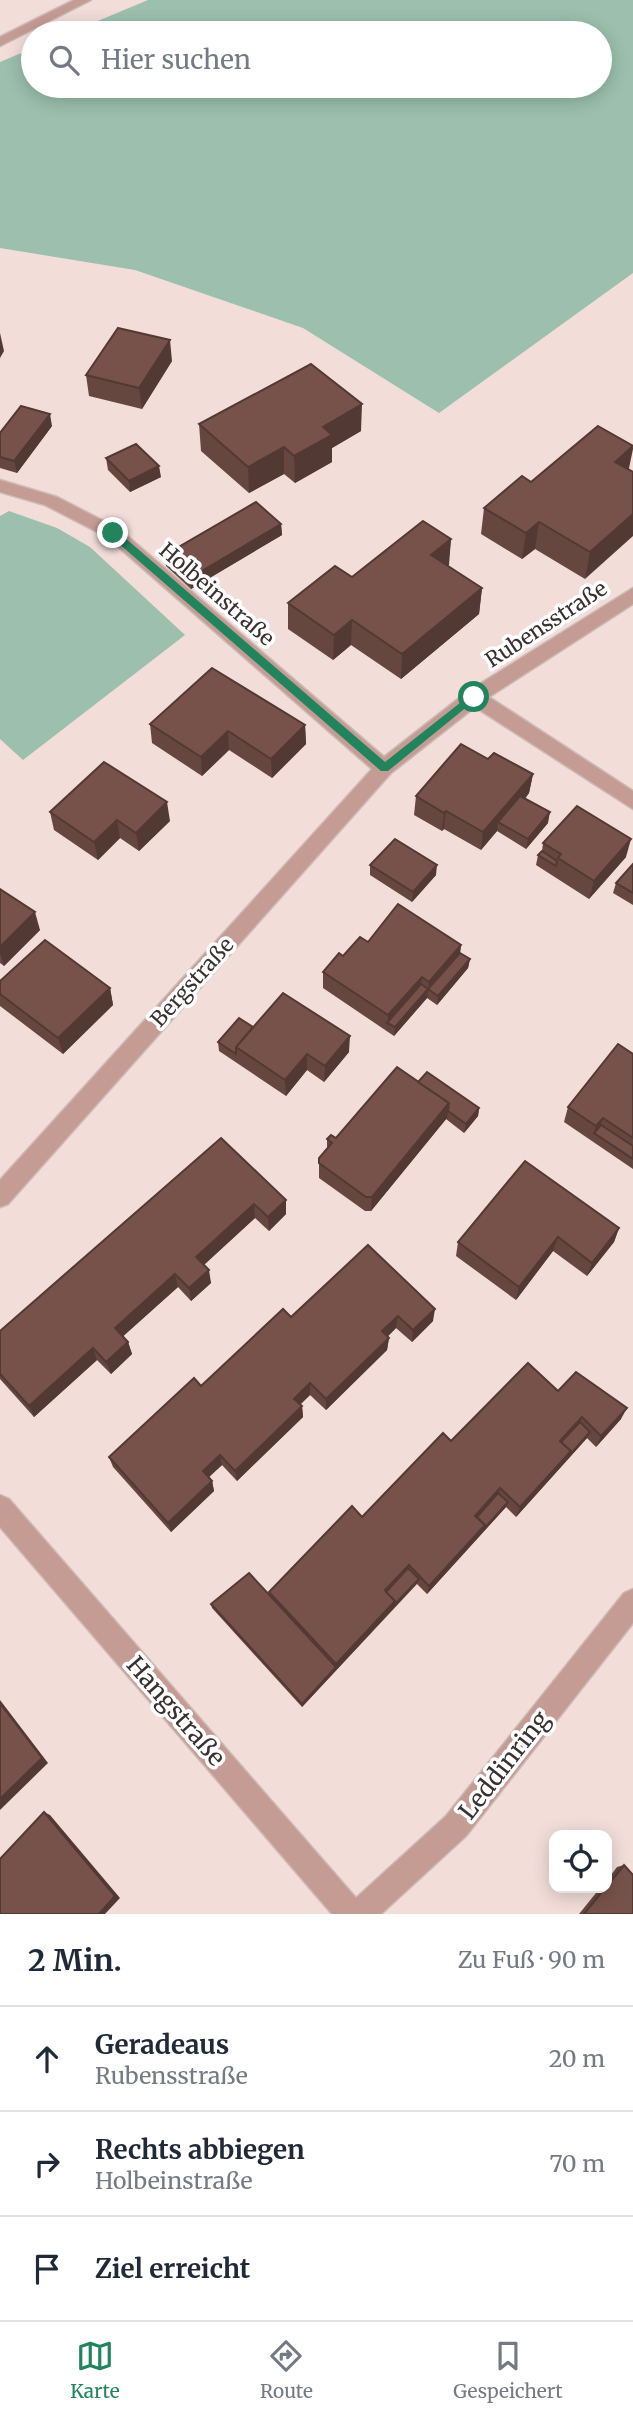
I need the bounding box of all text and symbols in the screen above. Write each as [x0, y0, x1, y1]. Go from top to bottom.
search box [21, 21, 612, 98]
icon: search [45, 41, 83, 79]
text: Hier suchen [101, 43, 251, 76]
route end [97, 517, 128, 548]
street label: Holbeinstraße [154, 537, 280, 651]
street label: Rubensstraße [480, 575, 612, 673]
route start [458, 681, 489, 712]
street label: Bergstraße [145, 932, 239, 1032]
street label: Hangstraße [120, 1650, 232, 1772]
street label: Leddinring [452, 1704, 556, 1826]
map controls [549, 1830, 612, 1893]
button: locate [549, 1830, 612, 1893]
text: 2 Min. [28, 1941, 122, 1979]
text: Zu Fuß · 90 m [458, 1945, 605, 1974]
text: Geradeaus [95, 2028, 229, 2061]
icon: ahead [28, 2040, 66, 2078]
text: 20 m [549, 2044, 605, 2073]
text: Rubensstraße [95, 2061, 248, 2090]
text: Rechts abbiegen [95, 2133, 305, 2166]
icon: right [28, 2145, 66, 2183]
text: 70 m [549, 2149, 605, 2178]
text: Holbeinstraße [95, 2166, 252, 2195]
icon: arrive [28, 2250, 66, 2288]
text: Ziel erreicht [95, 2252, 250, 2285]
tab: Karte [70, 2337, 120, 2403]
tab: Route [260, 2337, 313, 2403]
tab: Gespeichert [453, 2337, 563, 2403]

